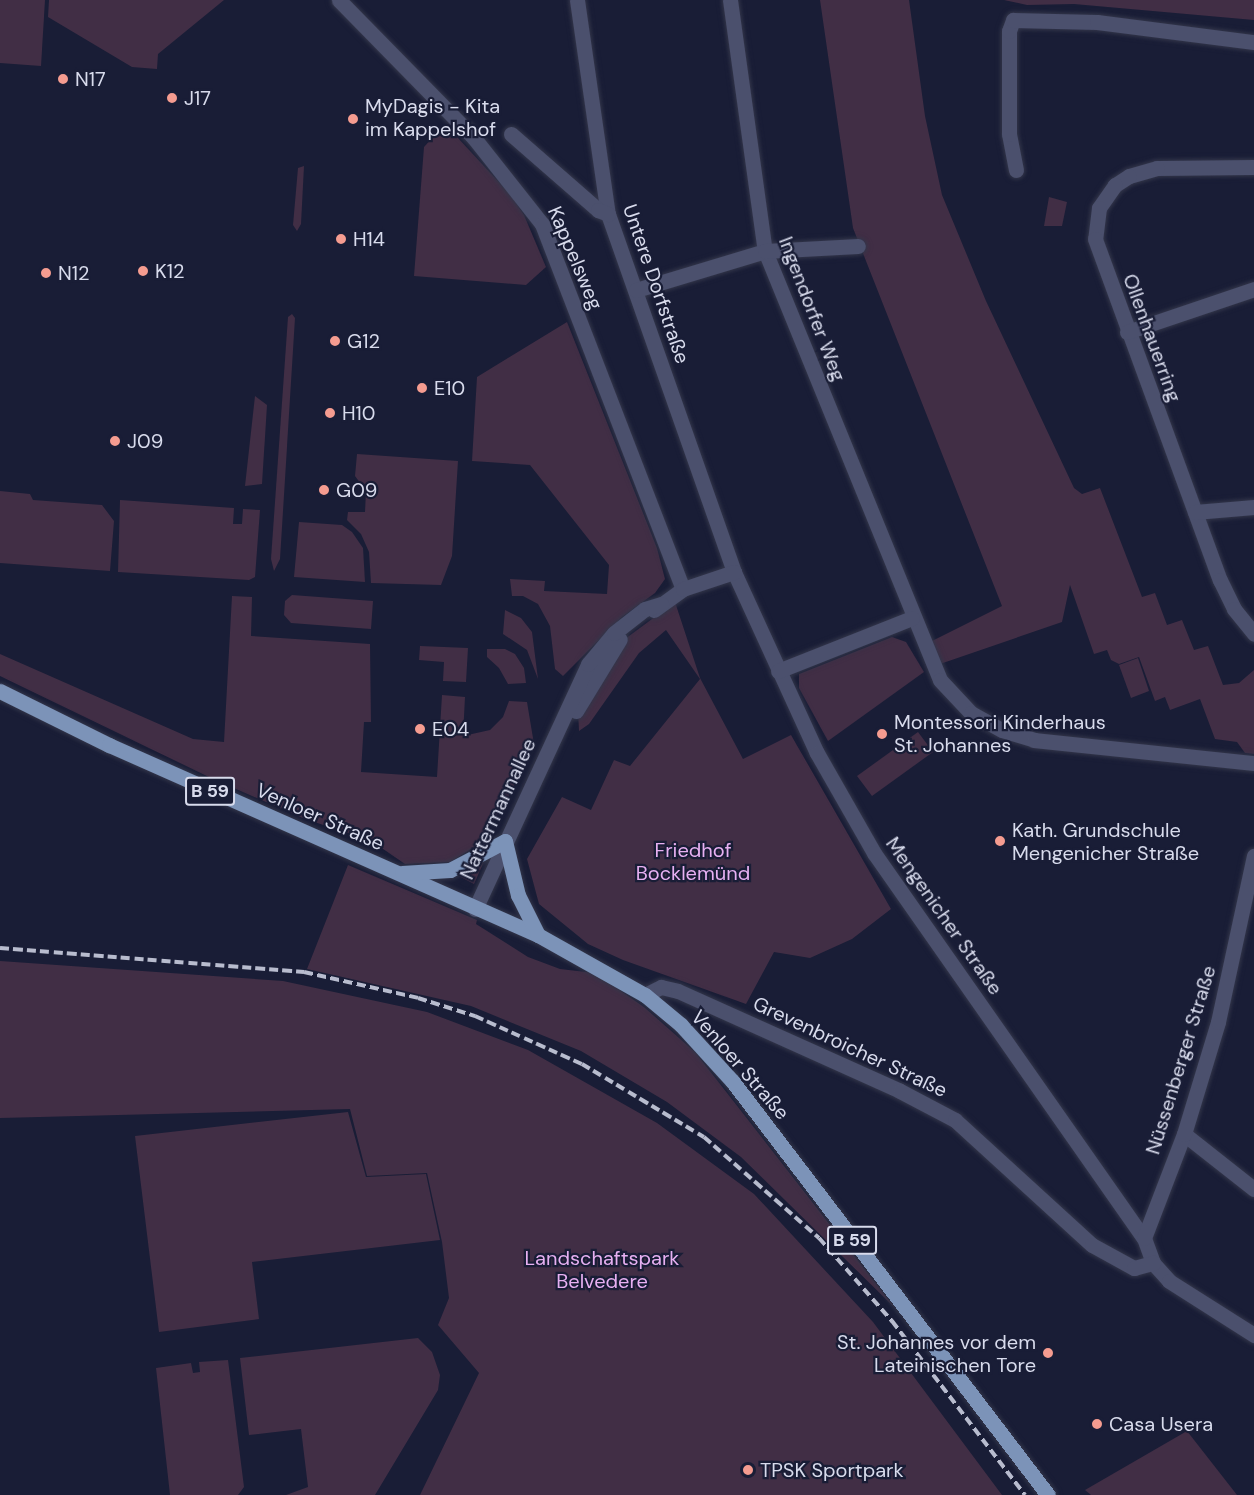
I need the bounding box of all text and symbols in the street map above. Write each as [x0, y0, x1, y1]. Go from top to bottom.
place label: N17 [75, 67, 106, 91]
marker: N17 [56, 72, 70, 86]
place label: J17 [184, 86, 211, 110]
marker: J17 [165, 91, 179, 105]
place label: MyDagis - Kita im Kappelshof [365, 95, 500, 142]
marker: MyDagis - Kita im Kappelshof [346, 112, 360, 126]
street label: Untere Dorfstraße [618, 201, 694, 367]
street label: Kappelsweg [542, 203, 608, 313]
place label: H14 [353, 227, 385, 251]
marker: H14 [334, 232, 348, 246]
street label: Ingendorfer Weg [773, 233, 851, 385]
place label: K12 [155, 259, 184, 283]
place label: N12 [58, 261, 90, 285]
marker: K12 [136, 264, 150, 278]
marker: N12 [39, 266, 53, 280]
street label: Ollenhauerring [1118, 271, 1186, 405]
place label: G12 [347, 329, 380, 353]
marker: G12 [328, 334, 342, 348]
place label: E10 [434, 376, 465, 400]
marker: E10 [415, 381, 429, 395]
place label: H10 [342, 401, 376, 425]
marker: H10 [323, 406, 337, 420]
place label: J09 [127, 429, 163, 453]
marker: J09 [108, 434, 122, 448]
place label: G09 [336, 478, 377, 502]
marker: G09 [317, 483, 331, 497]
place label: Montessori Kinderhaus St. Johannes [894, 710, 1106, 757]
place label: E04 [432, 717, 469, 741]
marker: E04 [413, 722, 427, 736]
marker: Montessori Kinderhaus St. Johannes [875, 727, 889, 741]
street label: Nattermannallee [455, 735, 541, 883]
road number: B 59 [184, 776, 236, 806]
street label: Venloer Straße [252, 778, 388, 856]
place label: Kath. Grundschule Mengenicher Straße [1012, 818, 1199, 865]
street label: Mengenicher Straße [881, 832, 1007, 1000]
marker: Kath. Grundschule Mengenicher Straße [993, 834, 1007, 848]
park label: Friedhof Bocklemünd [636, 839, 750, 886]
street label: Nüssenberger Straße [1141, 963, 1221, 1157]
street label: Grevenbroicher Straße [749, 991, 951, 1103]
street label: Venloer Straße [686, 1005, 794, 1125]
road number: B 59 [826, 1225, 878, 1255]
park label: Landschaftspark Belvedere [525, 1247, 679, 1294]
place label: St. Johannes vor dem Lateinischen Tore [837, 1330, 1036, 1377]
marker: St. Johannes vor dem Lateinischen Tore [1041, 1346, 1055, 1360]
place label: Casa Usera [1109, 1412, 1213, 1436]
marker: Casa Usera [1090, 1417, 1104, 1431]
place label: TPSK Sportpark [760, 1458, 904, 1482]
marker: TPSK Sportpark [741, 1463, 755, 1477]

